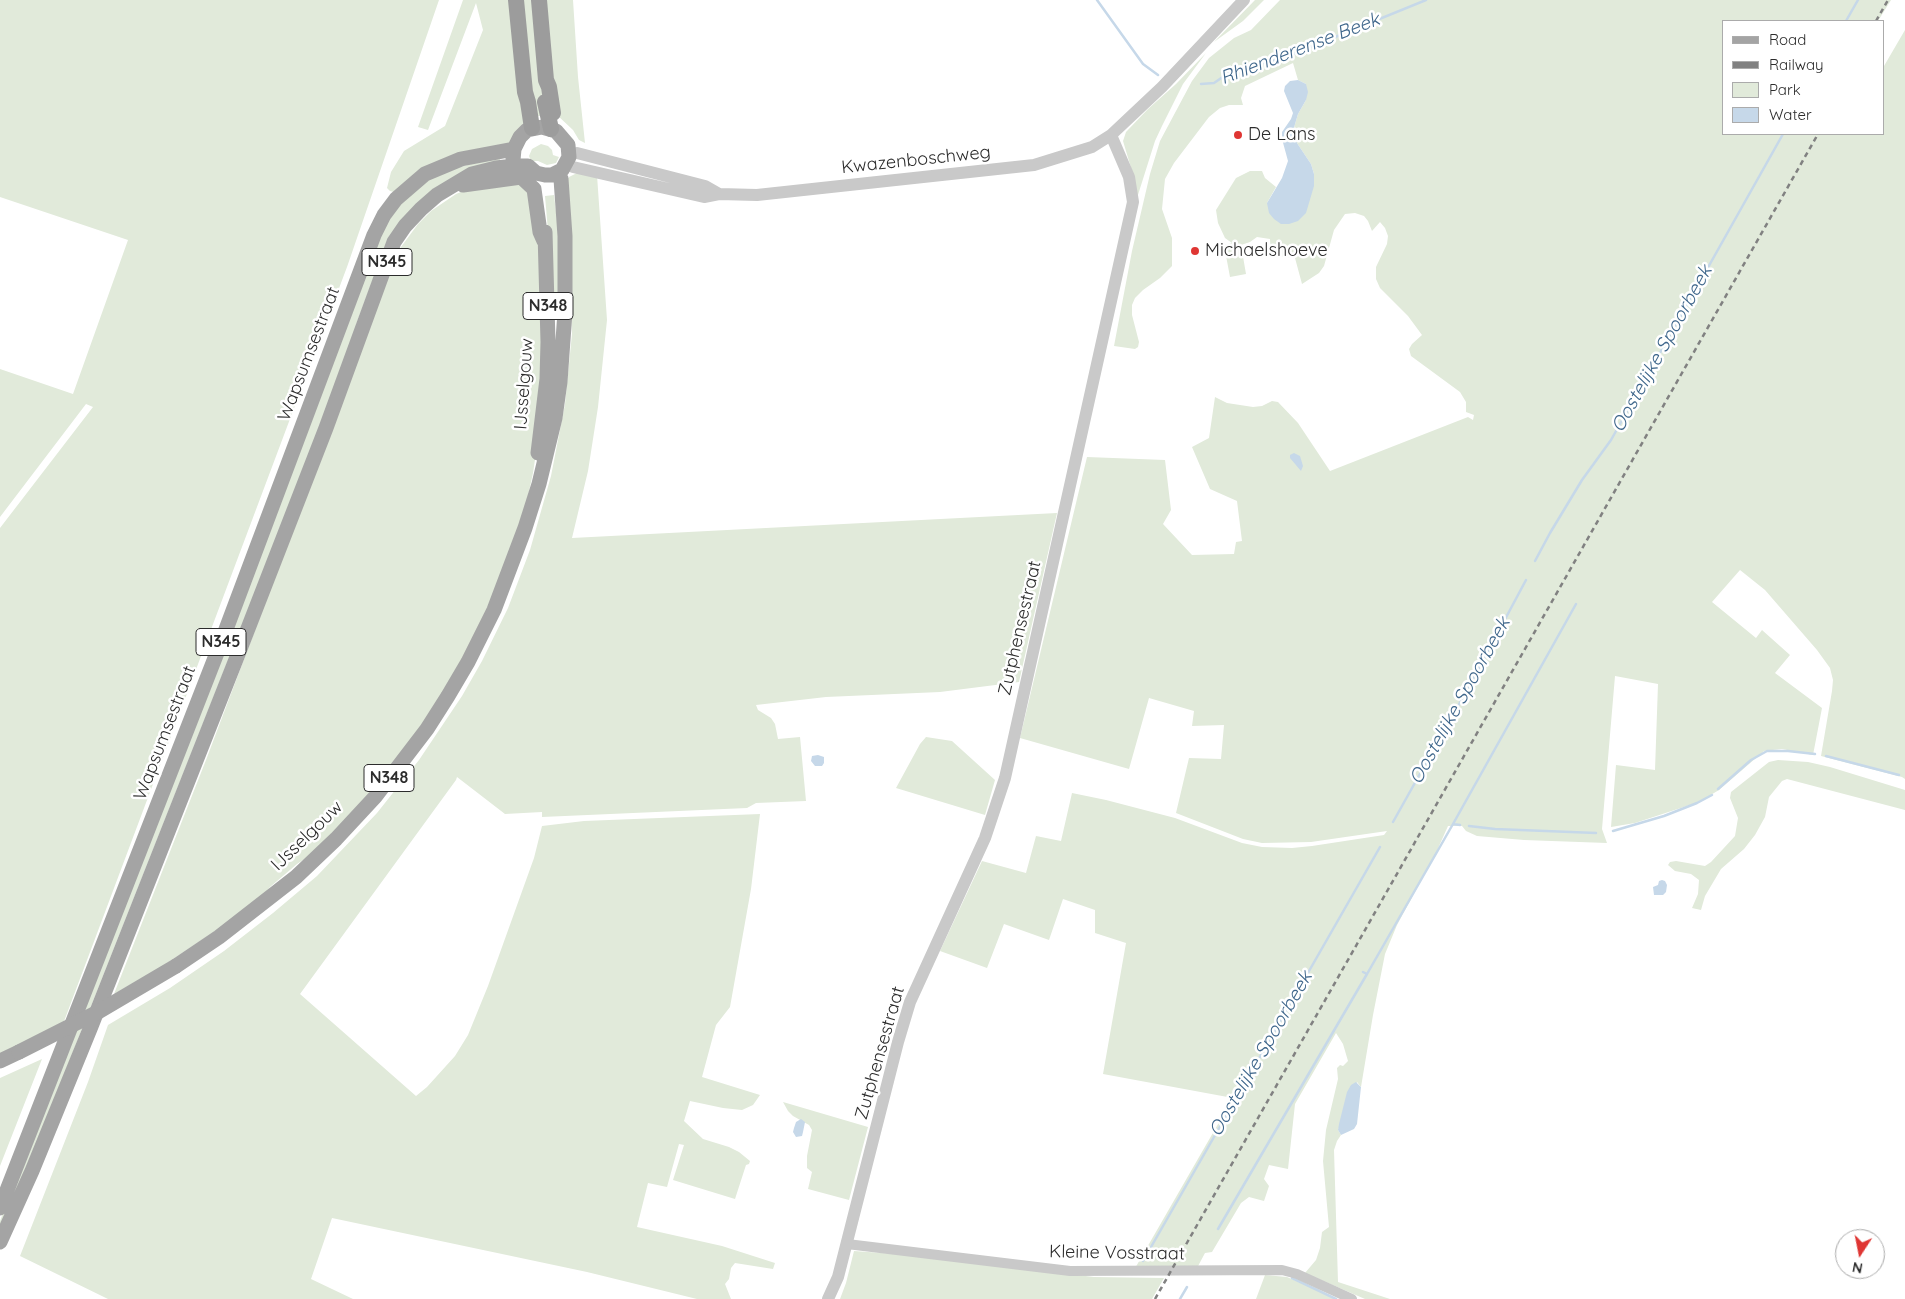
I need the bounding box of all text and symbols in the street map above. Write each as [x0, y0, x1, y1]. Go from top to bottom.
water label: Rhienderense Beek [1217, 8, 1383, 90]
legend [1722, 20, 1885, 135]
text: Road [1769, 30, 1806, 49]
text: Railway [1769, 55, 1824, 74]
text: Park [1769, 80, 1801, 99]
text: Water [1769, 105, 1812, 124]
place label: De Lans [1248, 124, 1315, 146]
marker: De Lans [1232, 129, 1244, 141]
street label: Kwazenboschweg [840, 141, 992, 179]
place label: Michaelshoeve [1205, 240, 1328, 262]
marker: Michaelshoeve [1189, 245, 1201, 257]
road number: N345 [362, 248, 412, 276]
water label: Oostelijke Spoorbeek [1607, 262, 1717, 436]
street label: Wapsumsestraat [273, 284, 345, 424]
road number: N348 [523, 292, 573, 320]
street label: IJsselgouw [510, 338, 538, 430]
street label: Zutphensestraat [994, 559, 1046, 697]
water label: Oostelijke Spoorbeek [1405, 614, 1515, 788]
road number: N345 [196, 628, 246, 656]
street label: Wapsumsestraat [129, 663, 201, 803]
road number: N348 [364, 764, 414, 791]
street label: IJsselgouw [267, 797, 347, 875]
water label: Oostelijke Spoorbeek [1204, 967, 1318, 1141]
street label: Zutphensestraat [851, 984, 909, 1122]
north arrow [1835, 1229, 1885, 1279]
street label: Kleine Vosstraat [1049, 1241, 1185, 1265]
text: N [1851, 1258, 1864, 1278]

